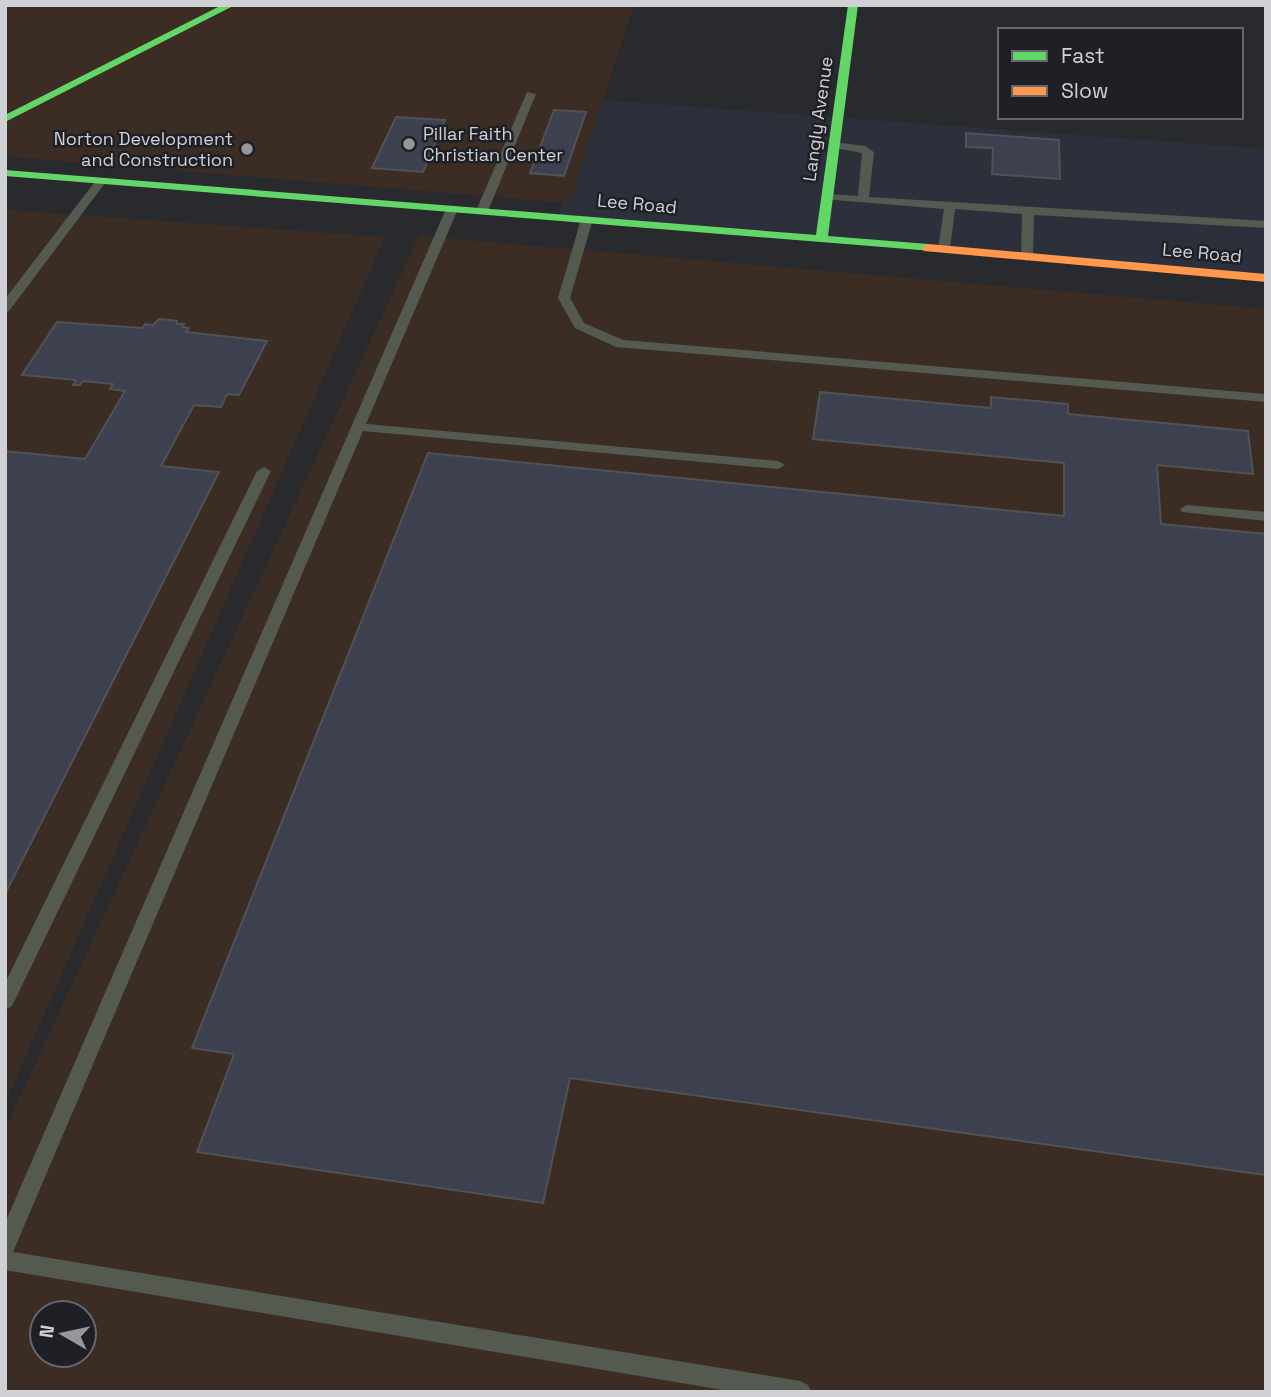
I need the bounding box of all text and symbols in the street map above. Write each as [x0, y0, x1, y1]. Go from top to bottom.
legend [998, 28, 1243, 119]
text: Fast [1061, 42, 1105, 69]
street label: Langly Avenue [797, 55, 838, 183]
text: Slow [1061, 77, 1109, 104]
place label: Pillar Faith Christian Center [423, 122, 563, 166]
place label: Norton Development and Construction [54, 127, 233, 171]
marker: Pillar Faith Christian Center [401, 136, 417, 152]
marker: Norton Development and Construction [239, 141, 255, 157]
street label: Lee Road [596, 189, 678, 218]
street label: Lee Road [1161, 238, 1243, 267]
north arrow [28, 1299, 98, 1369]
text: N [33, 1323, 60, 1340]

